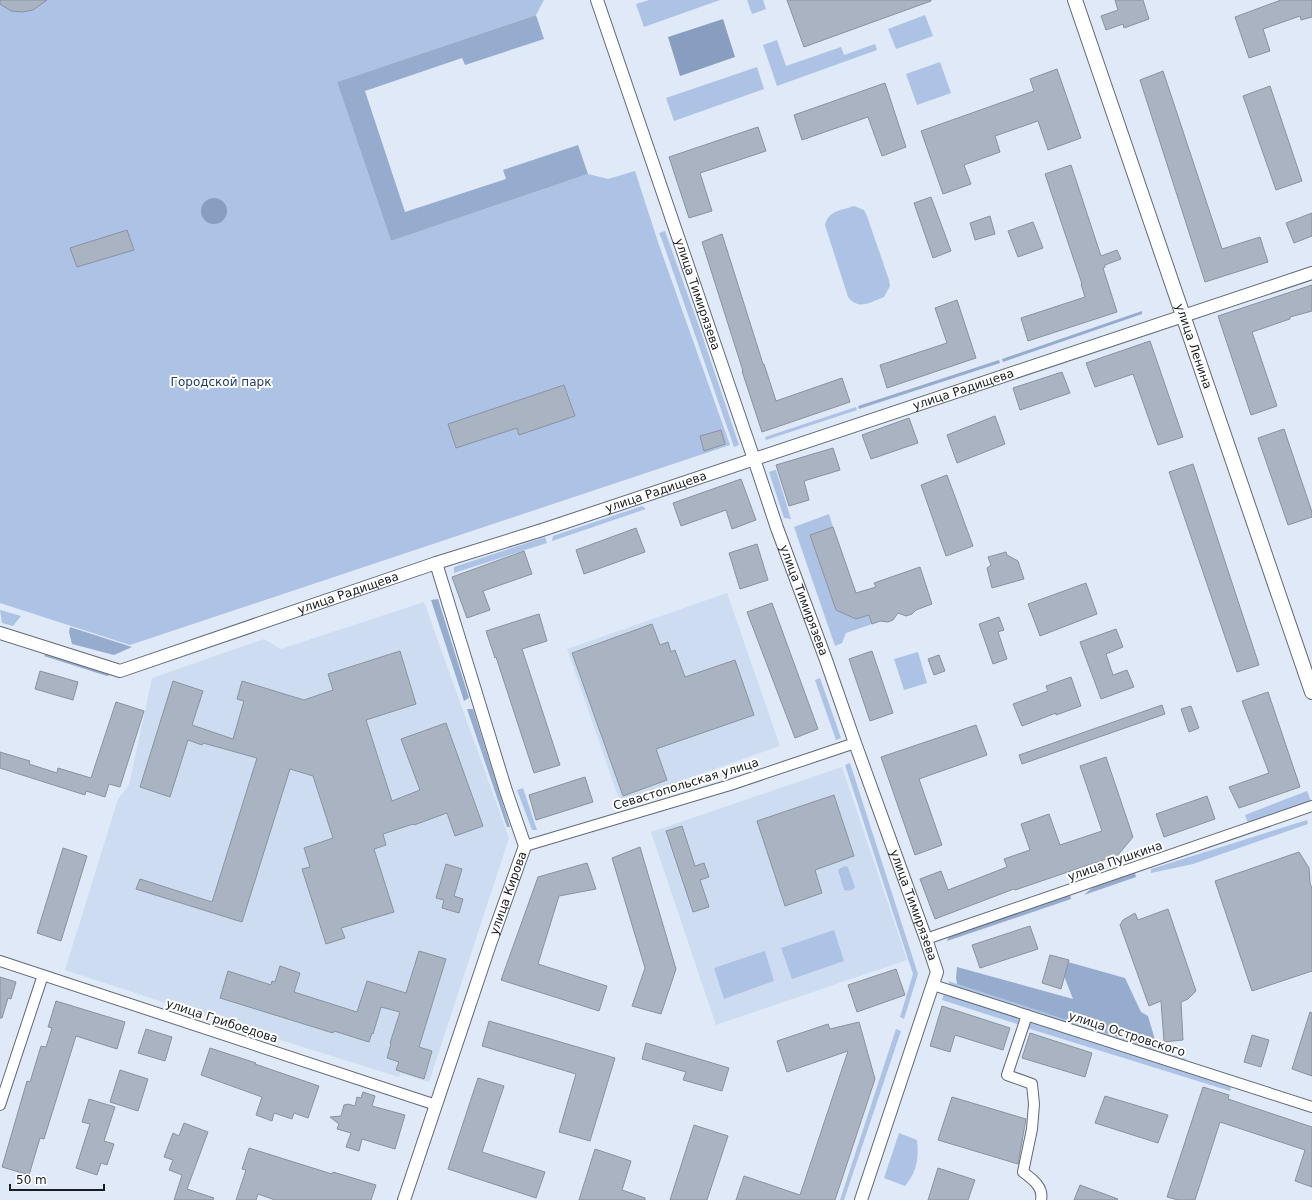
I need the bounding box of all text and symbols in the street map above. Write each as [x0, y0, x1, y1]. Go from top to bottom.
street label: улица Тимирязева [672, 237, 723, 352]
street label: улица Ленина [1173, 302, 1215, 391]
street label: улица Радищева [911, 366, 1016, 413]
park label: Городской парк [171, 375, 271, 389]
street label: улица Радищева [604, 469, 708, 515]
street label: улица Тимирязева [777, 543, 831, 658]
street label: улица Радищева [296, 569, 400, 617]
street label: Севастопольская улица [612, 755, 760, 813]
street label: улица Пушкина [1066, 838, 1164, 884]
street label: улица Тимирязева [887, 848, 940, 963]
street label: улица Кирова [487, 850, 529, 937]
street label: улица Грибоедова [164, 996, 280, 1046]
street label: улица Островского [1067, 1009, 1187, 1059]
scale bar [10, 1166, 104, 1192]
text: 50 m [16, 1173, 47, 1187]

